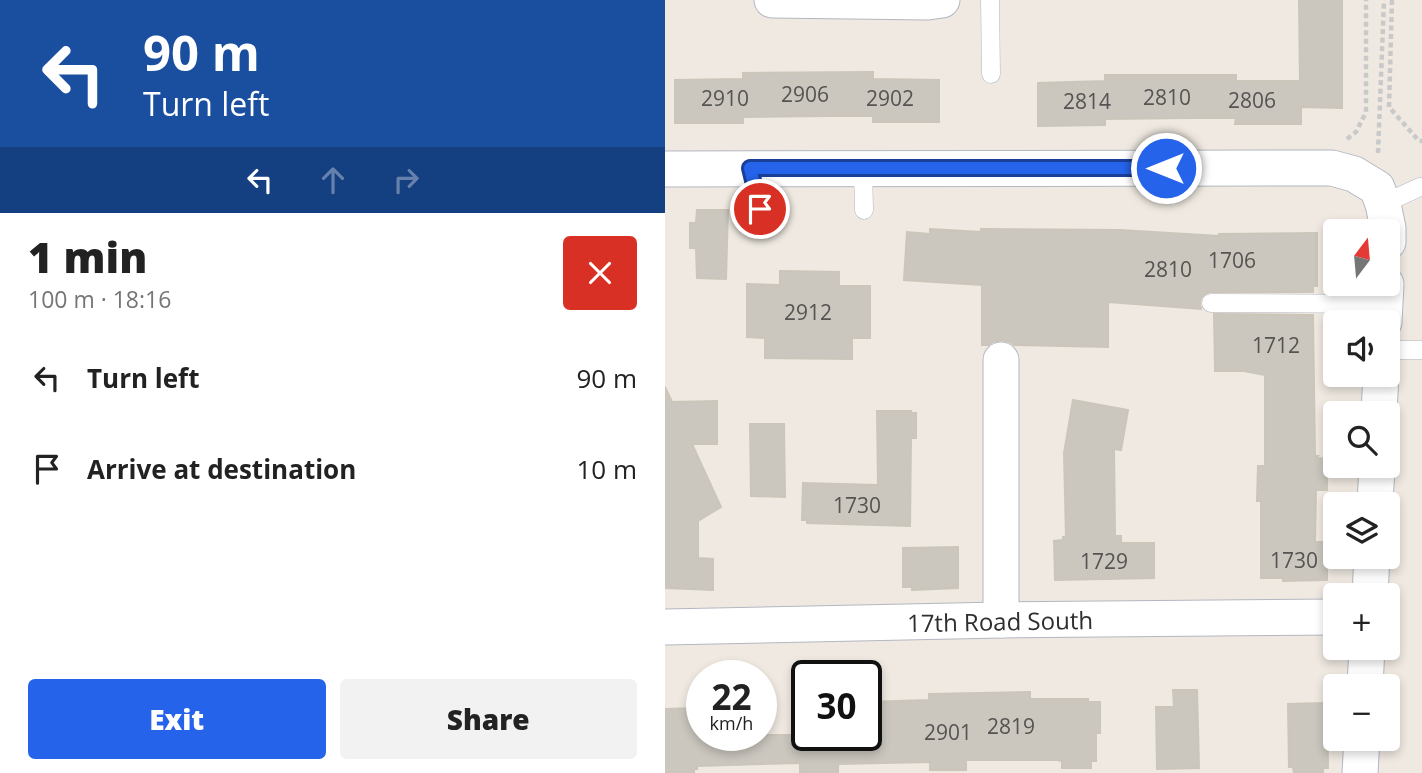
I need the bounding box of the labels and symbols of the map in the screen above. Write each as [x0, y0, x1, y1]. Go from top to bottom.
house number: 2906 [781, 80, 829, 108]
house number: 2810 [1143, 83, 1191, 111]
house number: 2910 [701, 84, 749, 112]
house number: 2902 [866, 84, 914, 112]
house number: 2806 [1228, 86, 1276, 114]
house number: 2814 [1063, 87, 1111, 115]
position arrow [1129, 131, 1203, 205]
pin [730, 179, 790, 239]
north arrow [1323, 219, 1400, 296]
house number: 1706 [1208, 246, 1256, 274]
house number: 2810 [1144, 255, 1192, 283]
house number: 2912 [784, 298, 832, 326]
house number: 1712 [1252, 331, 1300, 359]
house number: 1730 [833, 491, 881, 519]
house number: 1730 [1270, 546, 1318, 574]
house number: 1729 [1080, 547, 1128, 575]
street label: 17th Road South [907, 603, 1093, 639]
speed limit sign: 30 [791, 660, 882, 751]
house number: 2819 [987, 712, 1035, 740]
house number: 2901 [924, 718, 972, 746]

